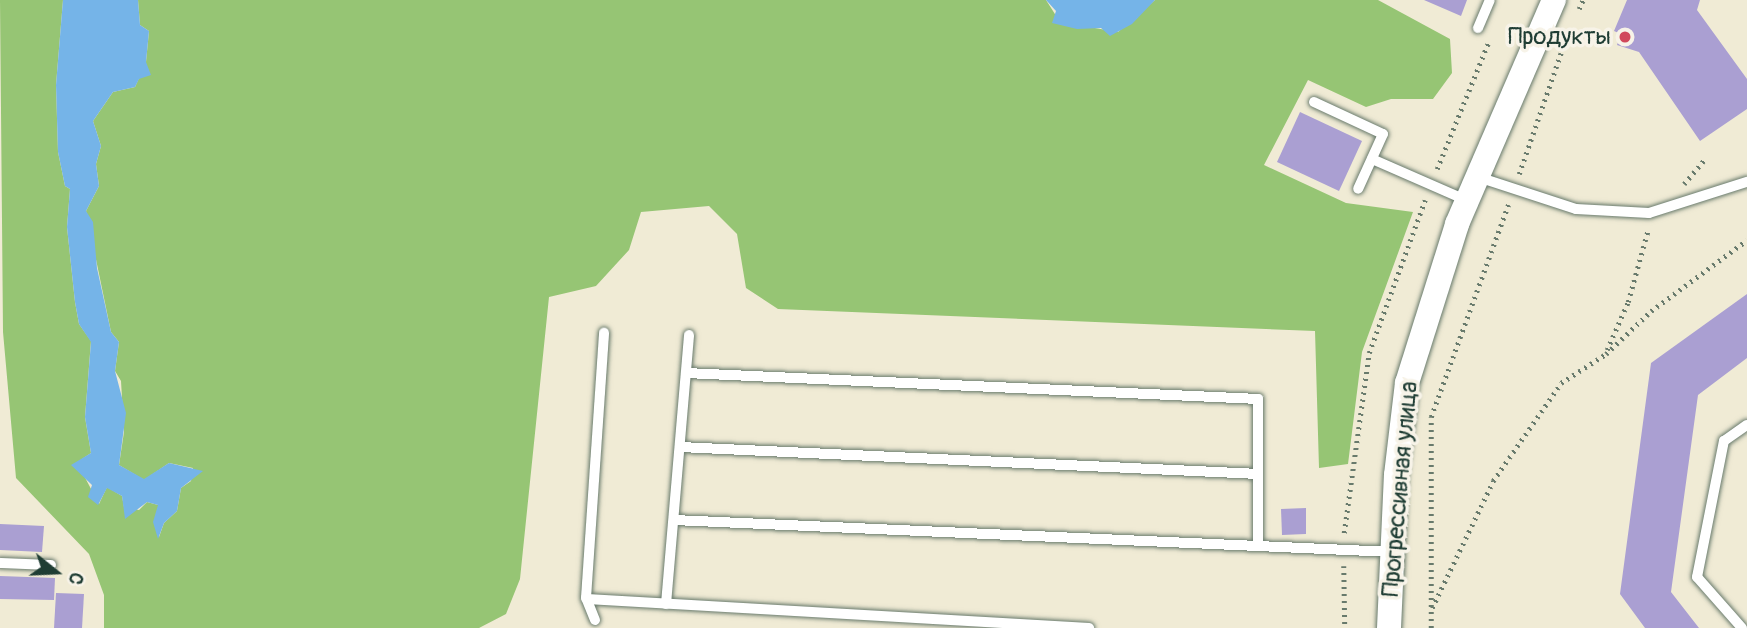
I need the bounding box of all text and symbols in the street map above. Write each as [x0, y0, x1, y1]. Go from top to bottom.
place label: Продукты [1508, 23, 1611, 51]
marker: Продукты [1617, 29, 1633, 45]
street label: Прогрессивная улица [1376, 380, 1424, 598]
north arrow [21, 537, 91, 607]
text: С [63, 569, 89, 588]

